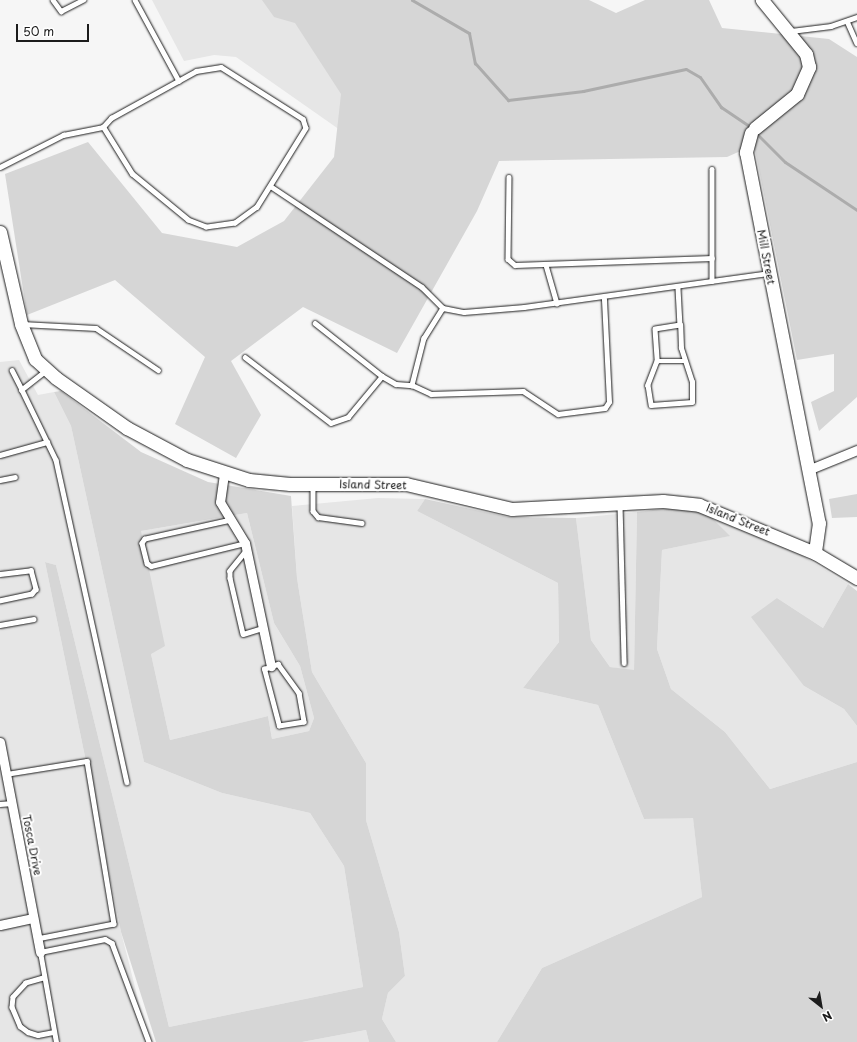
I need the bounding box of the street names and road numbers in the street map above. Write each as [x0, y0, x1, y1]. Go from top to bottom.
street label: Mill Street [754, 228, 778, 286]
street label: Island Street [339, 478, 407, 492]
street label: Island Street [704, 501, 772, 539]
street label: Tosca Drive [20, 813, 44, 877]

